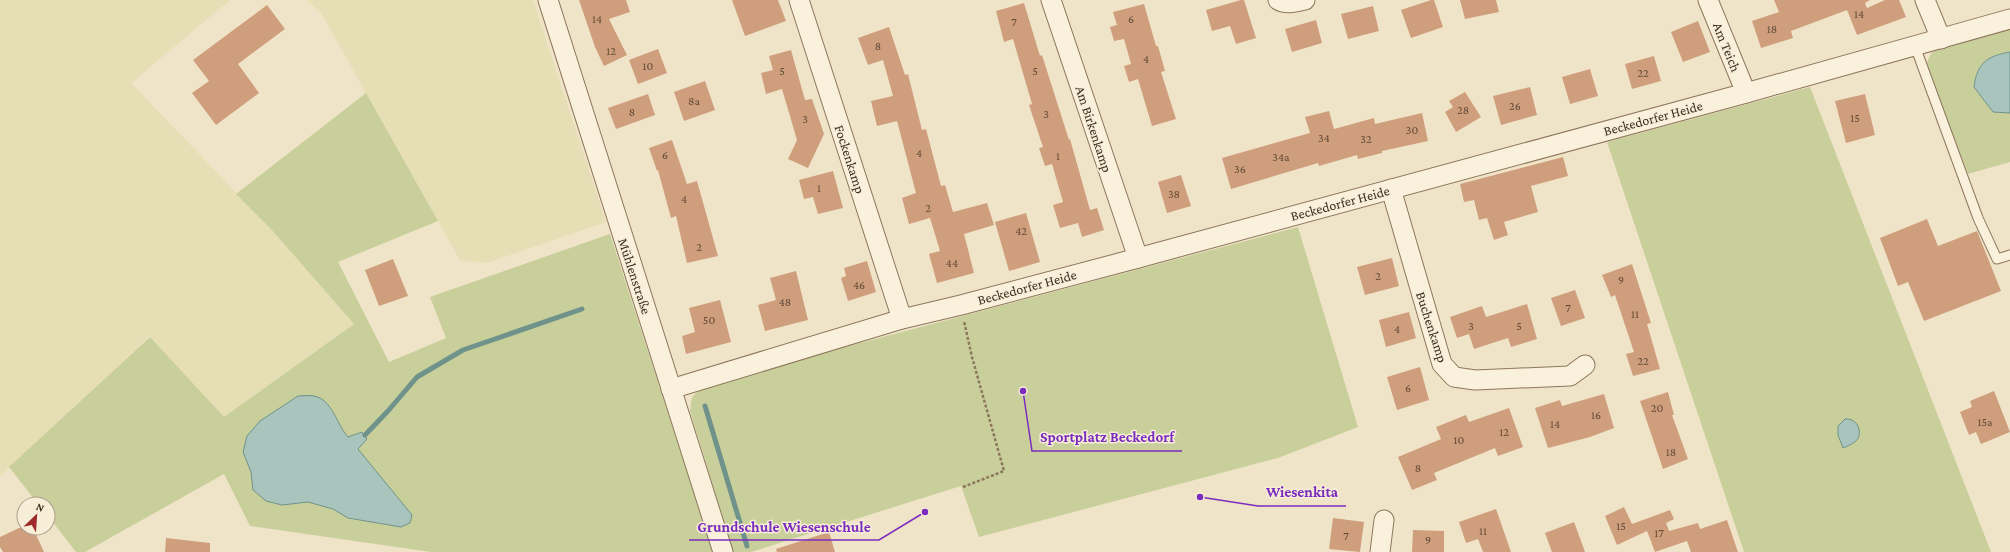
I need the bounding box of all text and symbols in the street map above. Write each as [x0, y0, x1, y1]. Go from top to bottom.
house number: 14 [1854, 7, 1864, 21]
house number: 14 [592, 12, 602, 26]
house number: 6 [1128, 12, 1134, 26]
house number: 7 [1011, 15, 1017, 29]
street label: Am Teich [1710, 20, 1744, 75]
house number: 18 [1767, 22, 1777, 36]
house number: 8 [875, 39, 881, 53]
house number: 12 [606, 44, 616, 58]
house number: 4 [1143, 52, 1149, 66]
house number: 10 [643, 59, 654, 73]
house number: 5 [779, 64, 785, 78]
house number: 5 [1032, 64, 1038, 78]
house number: 22 [1637, 66, 1649, 80]
street label: Am Birkenkamp [1072, 84, 1116, 174]
house number: 8a [688, 94, 700, 108]
street label: Beckedorfer Heide [1602, 97, 1704, 139]
house number: 26 [1509, 99, 1521, 113]
house number: 28 [1457, 103, 1469, 117]
house number: 8 [629, 105, 635, 119]
house number: 3 [1043, 107, 1049, 121]
house number: 15 [1850, 111, 1860, 125]
house number: 3 [802, 112, 808, 126]
street label: Fockenkamp [831, 123, 869, 195]
house number: 30 [1406, 123, 1418, 137]
house number: 34 [1318, 131, 1330, 145]
house number: 32 [1360, 132, 1372, 146]
house number: 4 [916, 146, 922, 160]
house number: 6 [662, 148, 668, 162]
house number: 1 [1056, 149, 1060, 163]
house number: 34a [1272, 150, 1290, 164]
house number: 36 [1234, 162, 1246, 176]
house number: 1 [817, 181, 821, 195]
street label: Beckedorfer Heide [1289, 182, 1391, 224]
house number: 38 [1168, 187, 1180, 201]
house number: 4 [681, 192, 687, 206]
house number: 2 [925, 201, 931, 215]
house number: 42 [1015, 224, 1027, 238]
street label: Mühlenstraße [615, 236, 655, 316]
house number: 2 [696, 240, 702, 254]
house number: 44 [946, 256, 958, 270]
street label: Beckedorfer Heide [976, 266, 1078, 308]
house number: 2 [1375, 269, 1381, 283]
house number: 9 [1618, 273, 1624, 287]
house number: 46 [853, 278, 865, 292]
street label: Buchenkamp [1413, 289, 1451, 365]
house number: 48 [779, 295, 791, 309]
house number: 7 [1565, 301, 1571, 315]
house number: 11 [1631, 307, 1639, 321]
house number: 50 [703, 313, 715, 327]
house number: 3 [1468, 319, 1474, 333]
house number: 5 [1516, 319, 1522, 333]
house number: 4 [1394, 322, 1400, 336]
house number: 22 [1637, 354, 1649, 368]
house number: 6 [1405, 381, 1411, 395]
house number: 20 [1651, 401, 1663, 415]
house number: 16 [1591, 408, 1601, 422]
house number: 15a [1977, 415, 1993, 429]
house number: 14 [1550, 417, 1560, 431]
callout: Sportplatz Beckedorf [1032, 424, 1182, 451]
house number: 12 [1499, 425, 1509, 439]
text: Sportplatz Beckedorf [1040, 429, 1175, 445]
house number: 10 [1454, 433, 1465, 447]
house number: 18 [1666, 445, 1676, 459]
house number: 8 [1415, 461, 1421, 475]
callout: Wiesenkita [1258, 479, 1346, 506]
text: Wiesenkita [1265, 484, 1339, 500]
north arrow [16, 496, 56, 536]
text: N [34, 500, 47, 514]
callout: Grundschule Wiesenschule [689, 513, 879, 540]
text: Grundschule Wiesenschule [697, 519, 871, 535]
house number: 15 [1616, 519, 1626, 533]
house number: 11 [1479, 524, 1487, 538]
house number: 17 [1654, 526, 1664, 540]
house number: 7 [1343, 529, 1349, 543]
house number: 9 [1425, 533, 1431, 547]

